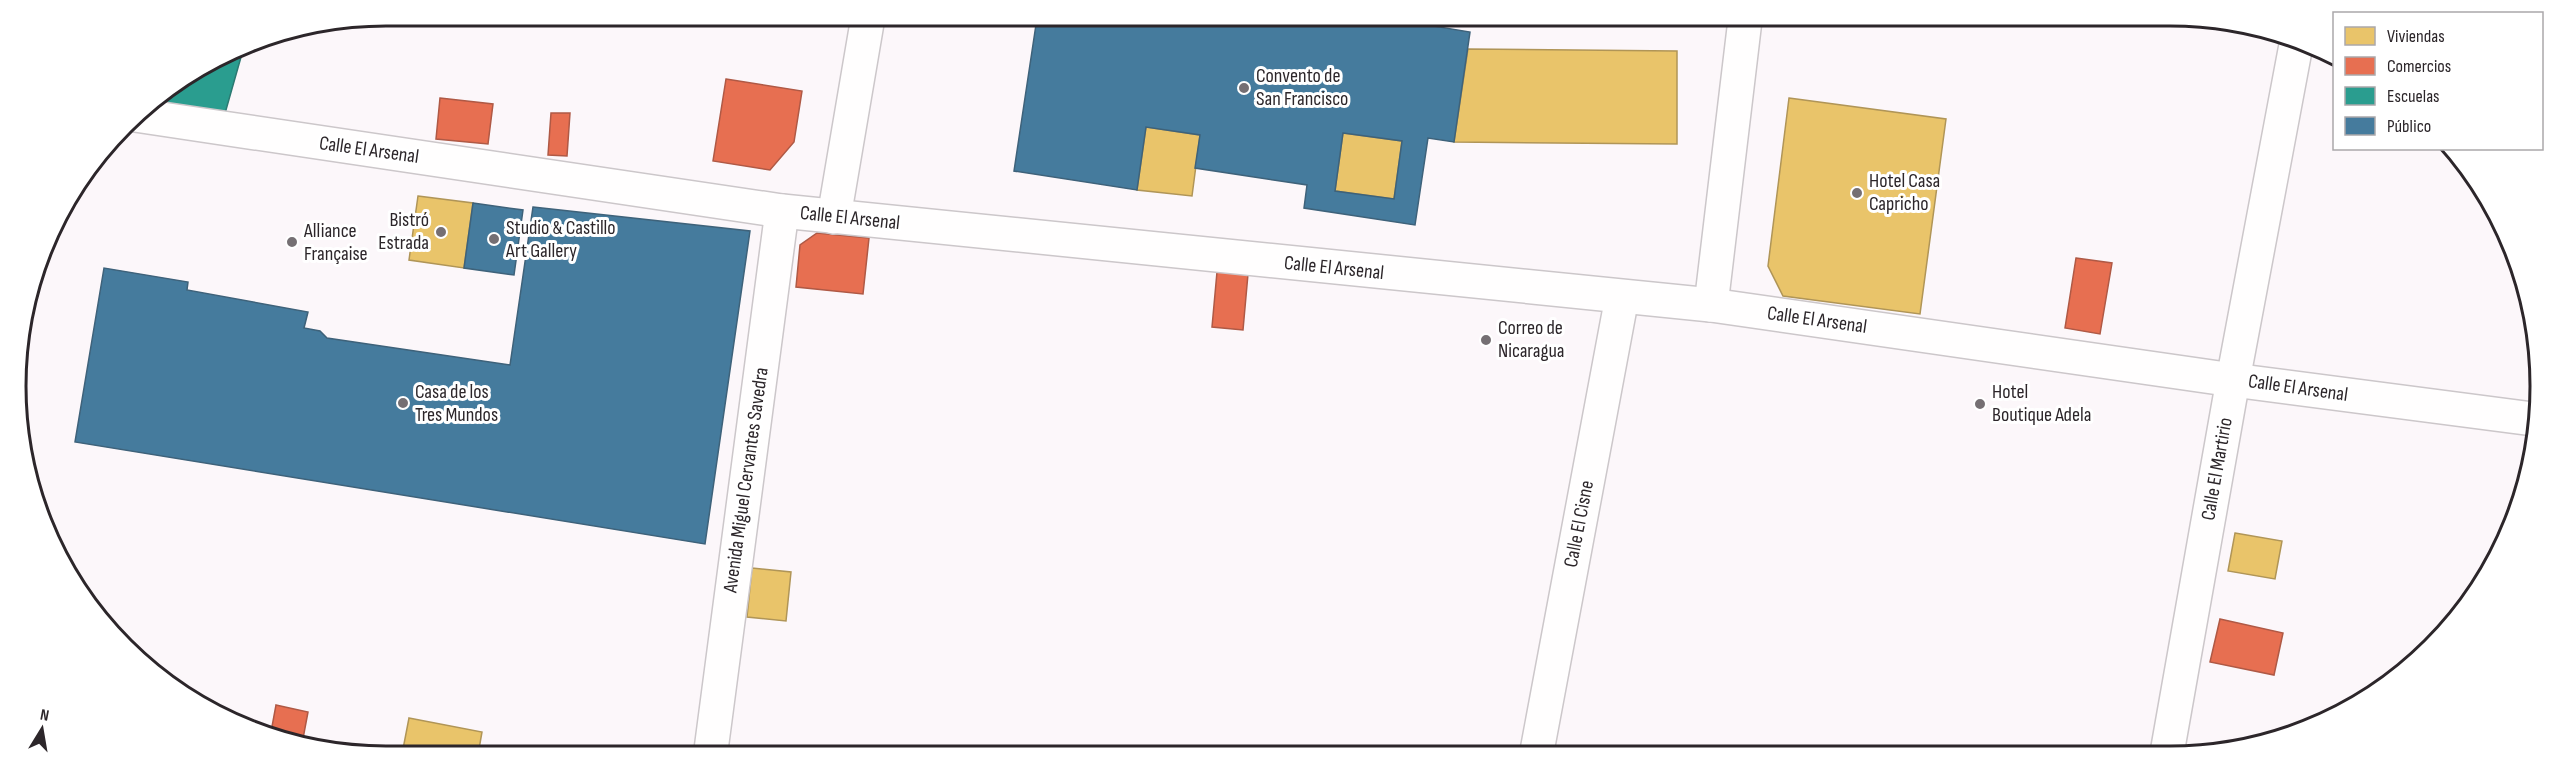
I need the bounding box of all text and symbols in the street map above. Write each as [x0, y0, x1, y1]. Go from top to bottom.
legend [2333, 12, 2543, 150]
text: Viviendas [2387, 26, 2445, 47]
text: Comercios [2387, 56, 2451, 77]
place label: Convento de San Francisco [1256, 64, 1348, 111]
marker: Convento de San Francisco [1237, 81, 1251, 95]
text: Escuelas [2387, 86, 2440, 107]
text: Público [2387, 116, 2431, 137]
street label: Calle El Arsenal [318, 131, 420, 169]
place label: Hotel Casa Capricho [1869, 169, 1940, 216]
marker: Hotel Casa Capricho [1850, 186, 1864, 200]
street label: Calle El Arsenal [799, 201, 901, 235]
place label: Bistró Estrada [378, 208, 429, 255]
place label: Studio & Castillo Art Gallery [505, 216, 616, 263]
place label: Alliance Française [303, 219, 368, 266]
marker: Bistró Estrada [434, 225, 448, 239]
marker: Studio & Castillo Art Gallery [487, 232, 501, 246]
marker: Alliance Française [285, 235, 299, 249]
street label: Calle El Arsenal [1283, 251, 1385, 285]
street label: Calle El Arsenal [1766, 301, 1868, 339]
place label: Correo de Nicaragua [1498, 316, 1565, 363]
marker: Correo de Nicaragua [1479, 333, 1493, 347]
street label: Avenida Miguel Cervantes Savedra [718, 366, 774, 595]
street label: Calle El Arsenal [2247, 369, 2349, 407]
place label: Casa de los Tres Mundos [415, 380, 498, 427]
place label: Hotel Boutique Adela [1992, 380, 2091, 427]
marker: Casa de los Tres Mundos [396, 396, 410, 410]
marker: Hotel Boutique Adela [1973, 397, 1987, 411]
street label: Calle El Martirio [2196, 416, 2238, 522]
street label: Calle El Cisne [1559, 478, 1599, 570]
north arrow [12, 699, 72, 759]
text: N [39, 706, 51, 726]

